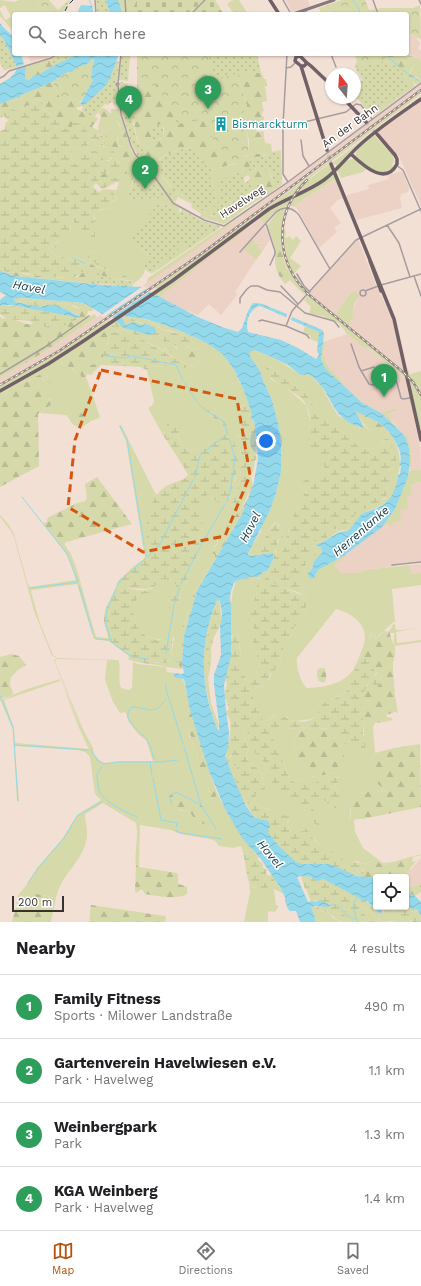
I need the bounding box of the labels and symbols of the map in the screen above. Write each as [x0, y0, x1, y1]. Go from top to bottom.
north arrow [325, 68, 361, 104]
pin: 3 [195, 76, 221, 109]
pin: 4 [116, 86, 142, 119]
street label: An der Bahn [319, 101, 381, 151]
building icon: Bismarckturm [213, 116, 229, 132]
place label: Bismarckturm [232, 118, 308, 131]
pin: 2 [132, 156, 158, 189]
street label: Havelweg [217, 183, 267, 221]
water label: Havel [12, 277, 47, 297]
pin: 1 [371, 364, 397, 397]
your location [256, 431, 276, 451]
water label: Herrenlanke [330, 503, 392, 559]
water label: Havel [236, 509, 264, 545]
water label: Havel [254, 837, 286, 871]
scale bar [12, 894, 64, 913]

